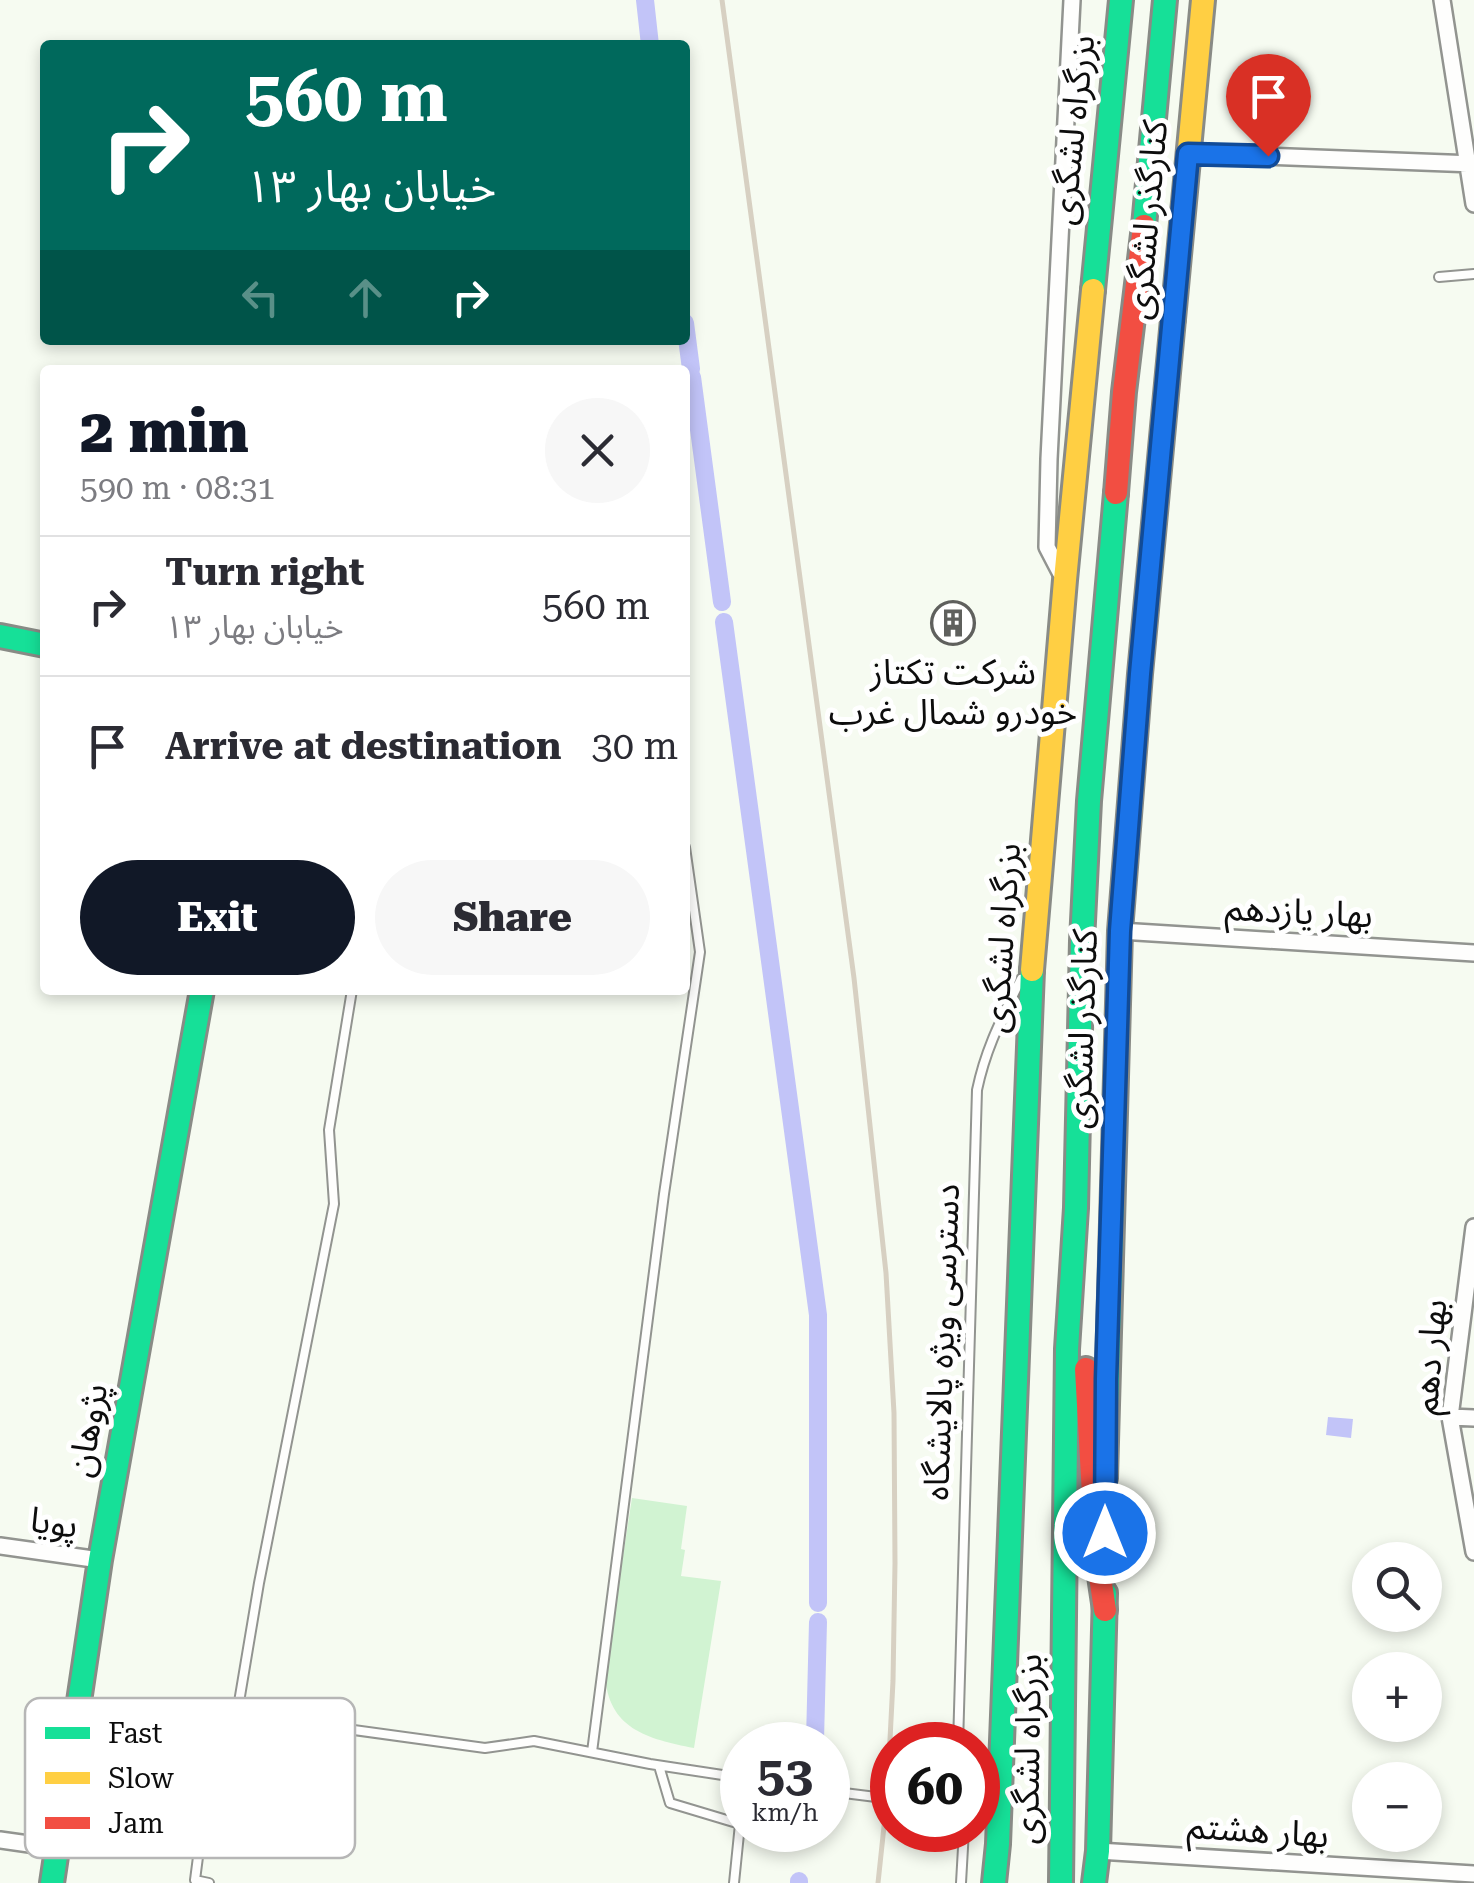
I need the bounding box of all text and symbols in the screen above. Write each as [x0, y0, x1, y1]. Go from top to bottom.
street label: بزرگراه لشگری [1043, 33, 1103, 227]
pin [1226, 54, 1311, 157]
text: 560 m [245, 56, 448, 138]
icon: arrive [1241, 69, 1296, 124]
icon: right [80, 80, 210, 210]
street label: کنارگذر لشگری [1118, 118, 1176, 321]
text: خیابان بهار ۱۳ [245, 160, 496, 213]
icon: left [233, 270, 288, 325]
icon: ahead [338, 270, 393, 325]
icon: right [443, 270, 498, 325]
text: 2 min [80, 396, 249, 467]
button: close [545, 398, 650, 503]
text: 590 m · 08:31 [80, 469, 275, 507]
text: Turn right [165, 550, 364, 594]
icon: right [80, 579, 135, 634]
text: 560 m [542, 584, 650, 628]
building icon: شرکت تکتاز خودرو شمال غرب [930, 600, 976, 646]
text: خیابان بهار ۱۳ [165, 608, 344, 646]
place label: شرکت تکتاز خودرو شمال غرب [829, 652, 1077, 733]
icon: arrive [80, 719, 135, 774]
text: Arrive at destination [165, 724, 561, 768]
text: 30 m [591, 724, 678, 768]
street label: بزرگراه لشگری [975, 842, 1029, 1034]
button: Exit [80, 860, 355, 975]
button: Share [375, 860, 650, 975]
street label: بهار یازدهم [1224, 888, 1374, 942]
street label: کنارگذر لشگری [1058, 928, 1106, 1130]
street label: دسترسی ویژه پالایشگاه [916, 1183, 969, 1501]
street label: بهار دهم [1405, 1298, 1461, 1417]
street label: پژوهان [60, 1380, 118, 1480]
position arrow [1053, 1481, 1157, 1585]
street label: پویا [27, 1499, 80, 1548]
map controls [1352, 1542, 1442, 1852]
button: search [1352, 1542, 1442, 1632]
button: + [1352, 1652, 1442, 1742]
street label: بزرگراه لشگری [1006, 1653, 1050, 1845]
legend [25, 1698, 355, 1858]
text: Fast [108, 1717, 162, 1750]
speed limit sign: 60 [870, 1722, 1000, 1852]
text: 53 [757, 1746, 813, 1804]
text: Slow [108, 1762, 175, 1795]
button: − [1352, 1762, 1442, 1852]
text: km/h [752, 1798, 818, 1827]
street label: بهار هشتم [1186, 1806, 1330, 1862]
text: Jam [108, 1807, 164, 1840]

